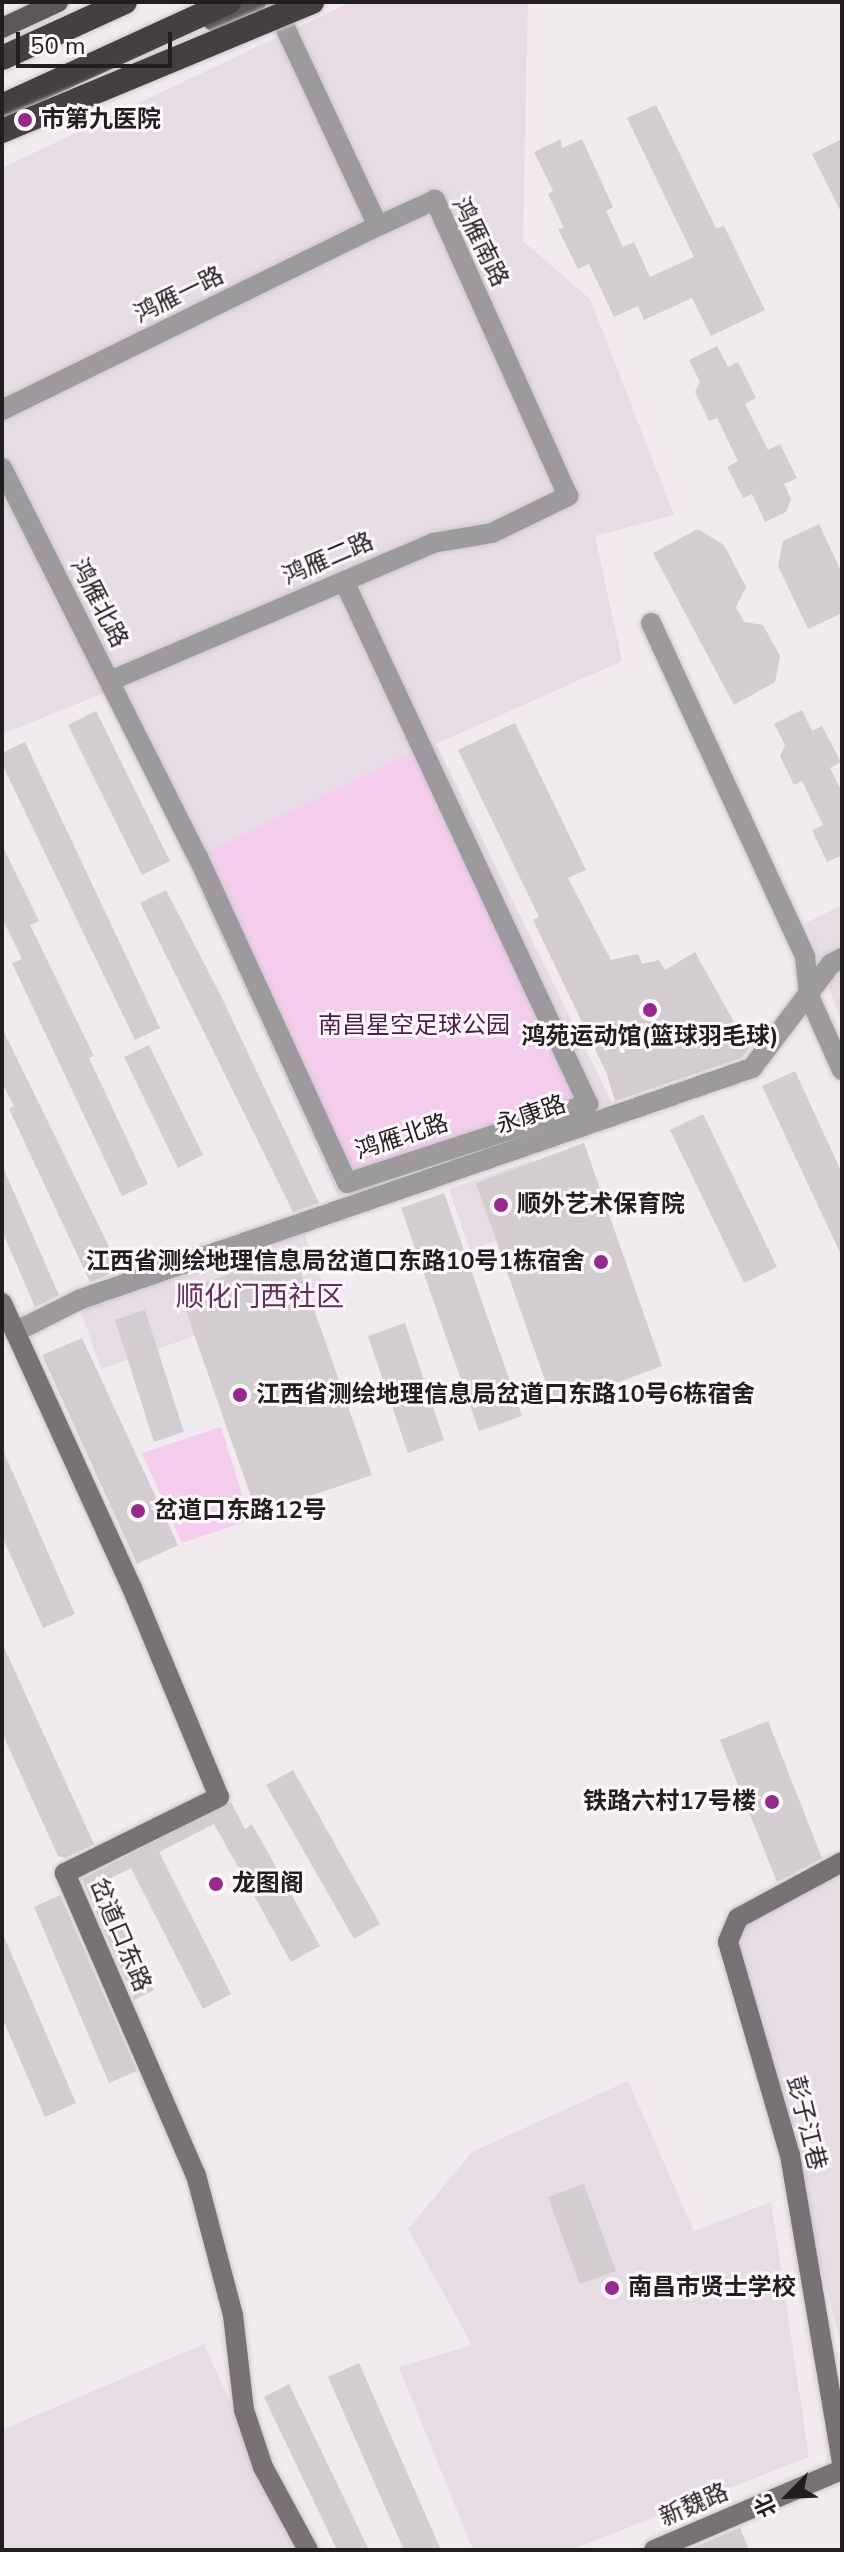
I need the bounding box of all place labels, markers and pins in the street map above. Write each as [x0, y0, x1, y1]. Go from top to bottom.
place label: 市第九医院 [41, 106, 161, 134]
marker: 市第九医院 [16, 111, 34, 129]
marker: 鸿苑运动馆(篮球羽毛球) [641, 1001, 659, 1019]
place label: 鸿苑运动馆(篮球羽毛球) [521, 1023, 779, 1051]
place label: 顺外艺术保育院 [517, 1191, 685, 1219]
marker: 顺外艺术保育院 [492, 1196, 510, 1214]
place label: 江西省测绘地理信息局岔道口东路10号1栋宿舍 [86, 1248, 585, 1276]
marker: 江西省测绘地理信息局岔道口东路10号1栋宿舍 [592, 1253, 610, 1271]
place label: 江西省测绘地理信息局岔道口东路10号6栋宿舍 [256, 1381, 755, 1409]
marker: 江西省测绘地理信息局岔道口东路10号6栋宿舍 [231, 1386, 249, 1404]
place label: 岔道口东路12号 [154, 1497, 327, 1525]
marker: 岔道口东路12号 [129, 1502, 147, 1520]
place label: 铁路六村17号楼 [583, 1788, 756, 1816]
marker: 铁路六村17号楼 [763, 1793, 781, 1811]
place label: 龙图阁 [232, 1870, 304, 1898]
marker: 龙图阁 [207, 1875, 225, 1893]
place label: 南昌市贤士学校 [628, 2274, 796, 2302]
marker: 南昌市贤士学校 [603, 2279, 621, 2297]

